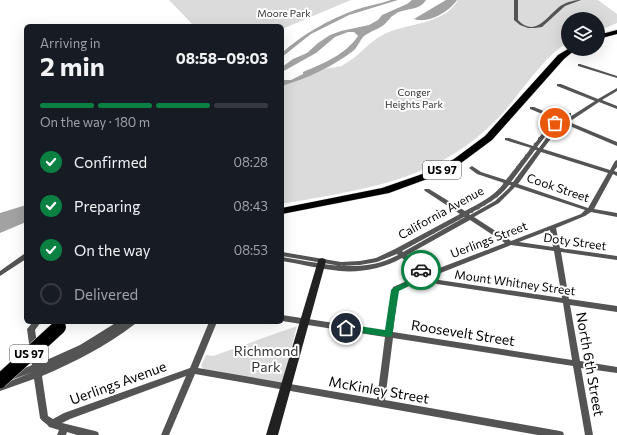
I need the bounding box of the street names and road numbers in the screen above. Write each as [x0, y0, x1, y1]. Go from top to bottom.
road number: US 97 [423, 161, 461, 179]
street label: Cook Street [525, 170, 592, 204]
street label: California Avenue [395, 183, 486, 241]
street label: Uerlings Street [448, 218, 529, 260]
street label: Doty Street [543, 230, 608, 252]
street label: Mount Whitney Street [454, 267, 577, 297]
street label: North 6th Street [573, 311, 608, 418]
street label: Roosevelt Street [410, 316, 516, 349]
road number: US 97 [10, 345, 48, 363]
street label: Uerlings Avenue [67, 357, 169, 408]
street label: McKinley Street [328, 372, 431, 407]

